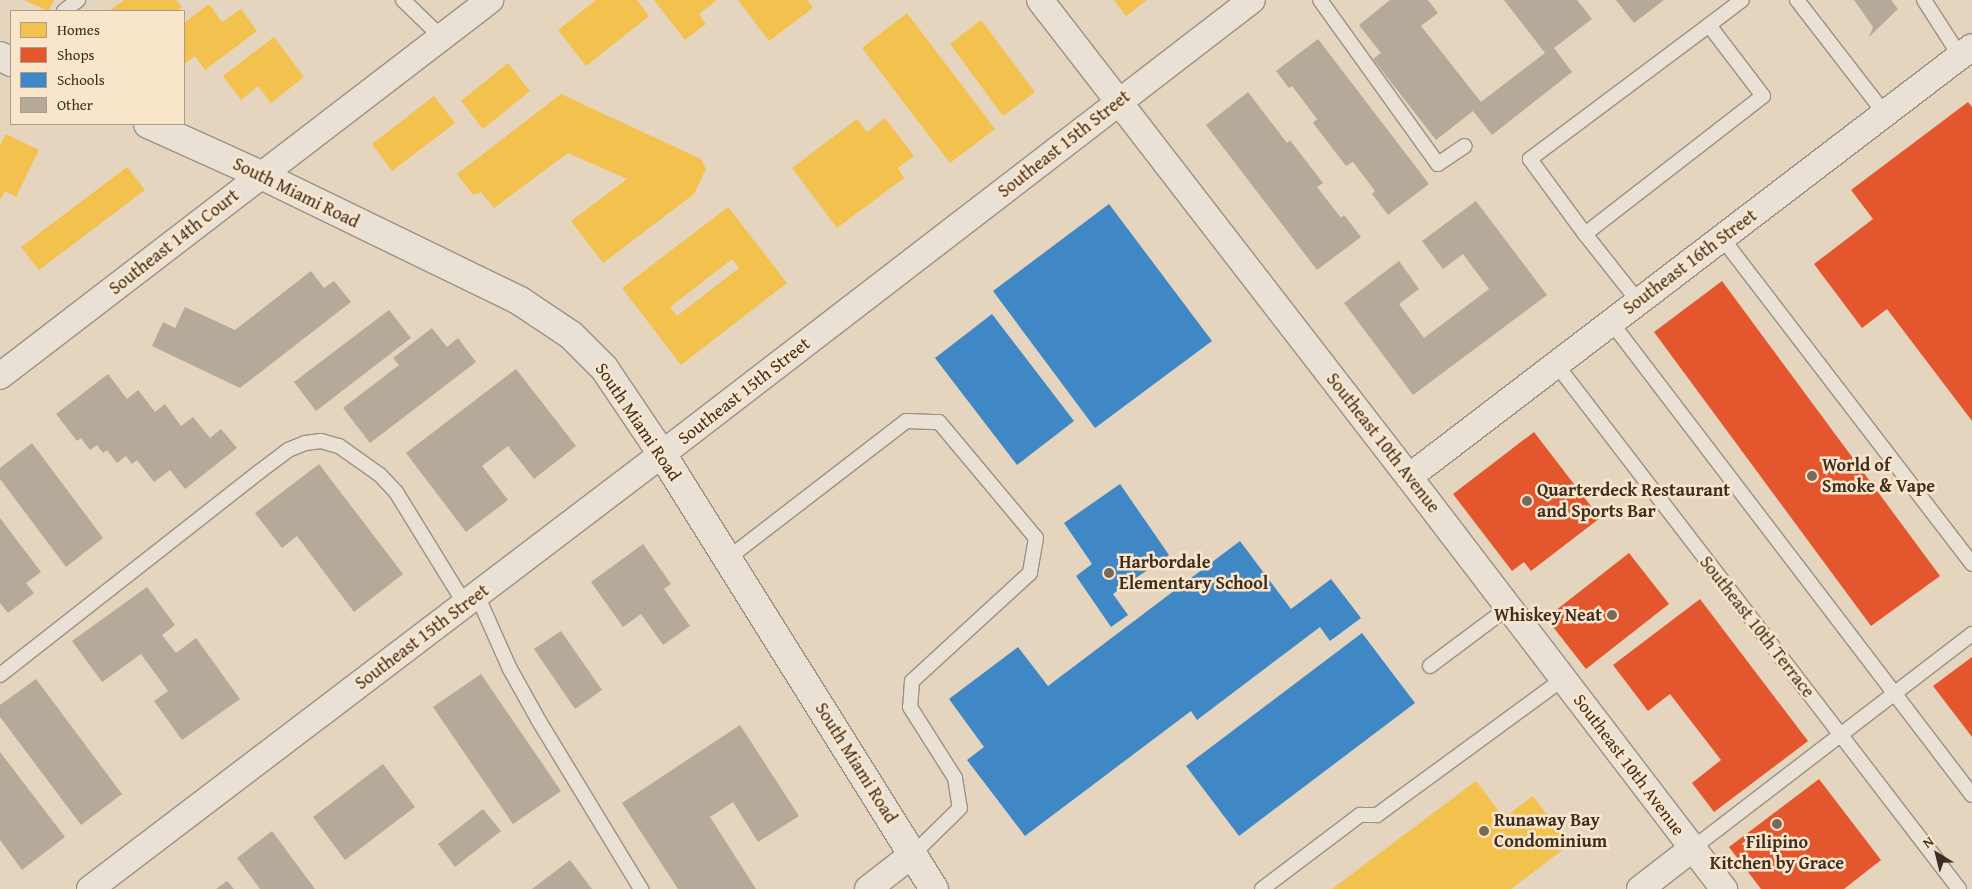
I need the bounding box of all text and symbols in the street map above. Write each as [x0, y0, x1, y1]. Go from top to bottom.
legend [10, 10, 185, 125]
text: Homes [57, 19, 100, 40]
text: Shops [57, 44, 94, 65]
text: Schools [57, 69, 105, 90]
street label: Southeast 15th Street [994, 86, 1134, 202]
text: Other [57, 94, 93, 115]
street label: South Miami Road [229, 153, 363, 233]
street label: Southeast 14th Court [105, 185, 243, 299]
street label: Southeast 16th Street [1619, 205, 1761, 319]
street label: Southeast 15th Street [674, 333, 814, 449]
street label: South Miami Road [591, 359, 685, 485]
street label: Southeast 10th Avenue [1322, 369, 1444, 517]
place label: World of Smoke & Vape [1822, 455, 1935, 498]
marker: World of Smoke & Vape [1806, 470, 1818, 482]
place label: Quarterdeck Restaurant and Sports Bar [1537, 480, 1730, 522]
marker: Quarterdeck Restaurant and Sports Bar [1521, 495, 1533, 507]
place label: Harbordale Elementary School [1119, 552, 1268, 594]
street label: Southeast 10th Terrace [1695, 552, 1819, 702]
marker: Harbordale Elementary School [1103, 567, 1115, 579]
street label: Southeast 15th Street [351, 580, 493, 694]
place label: Whiskey Neat [1494, 604, 1602, 626]
marker: Whiskey Neat [1606, 609, 1618, 621]
street label: Southeast 10th Avenue [1569, 690, 1689, 840]
street label: South Miami Road [810, 699, 902, 827]
place label: Runaway Bay Condominium [1494, 810, 1607, 852]
marker: Filipino Kitchen by Grace [1771, 818, 1783, 830]
marker: Runaway Bay Condominium [1478, 825, 1490, 837]
north arrow [1912, 829, 1962, 879]
text: N [1919, 831, 1938, 853]
place label: Filipino Kitchen by Grace [1710, 832, 1844, 874]

